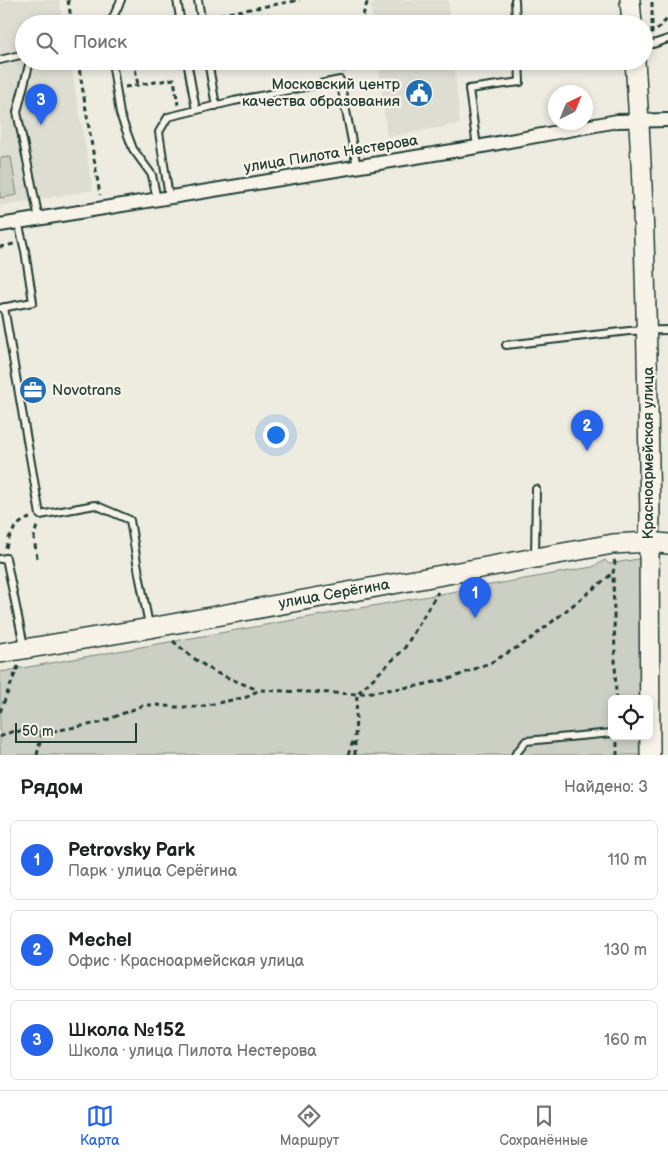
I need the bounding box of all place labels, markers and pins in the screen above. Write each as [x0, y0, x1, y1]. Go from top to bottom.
place label: Московский центр качества образования [242, 75, 401, 111]
public building icon: Московский центр качества образования [404, 78, 434, 108]
pin: 3 [25, 84, 57, 125]
office icon: Novotrans [18, 375, 48, 405]
place label: Novotrans [52, 381, 122, 400]
pin: 2 [571, 410, 603, 451]
pin: 1 [459, 577, 491, 618]

